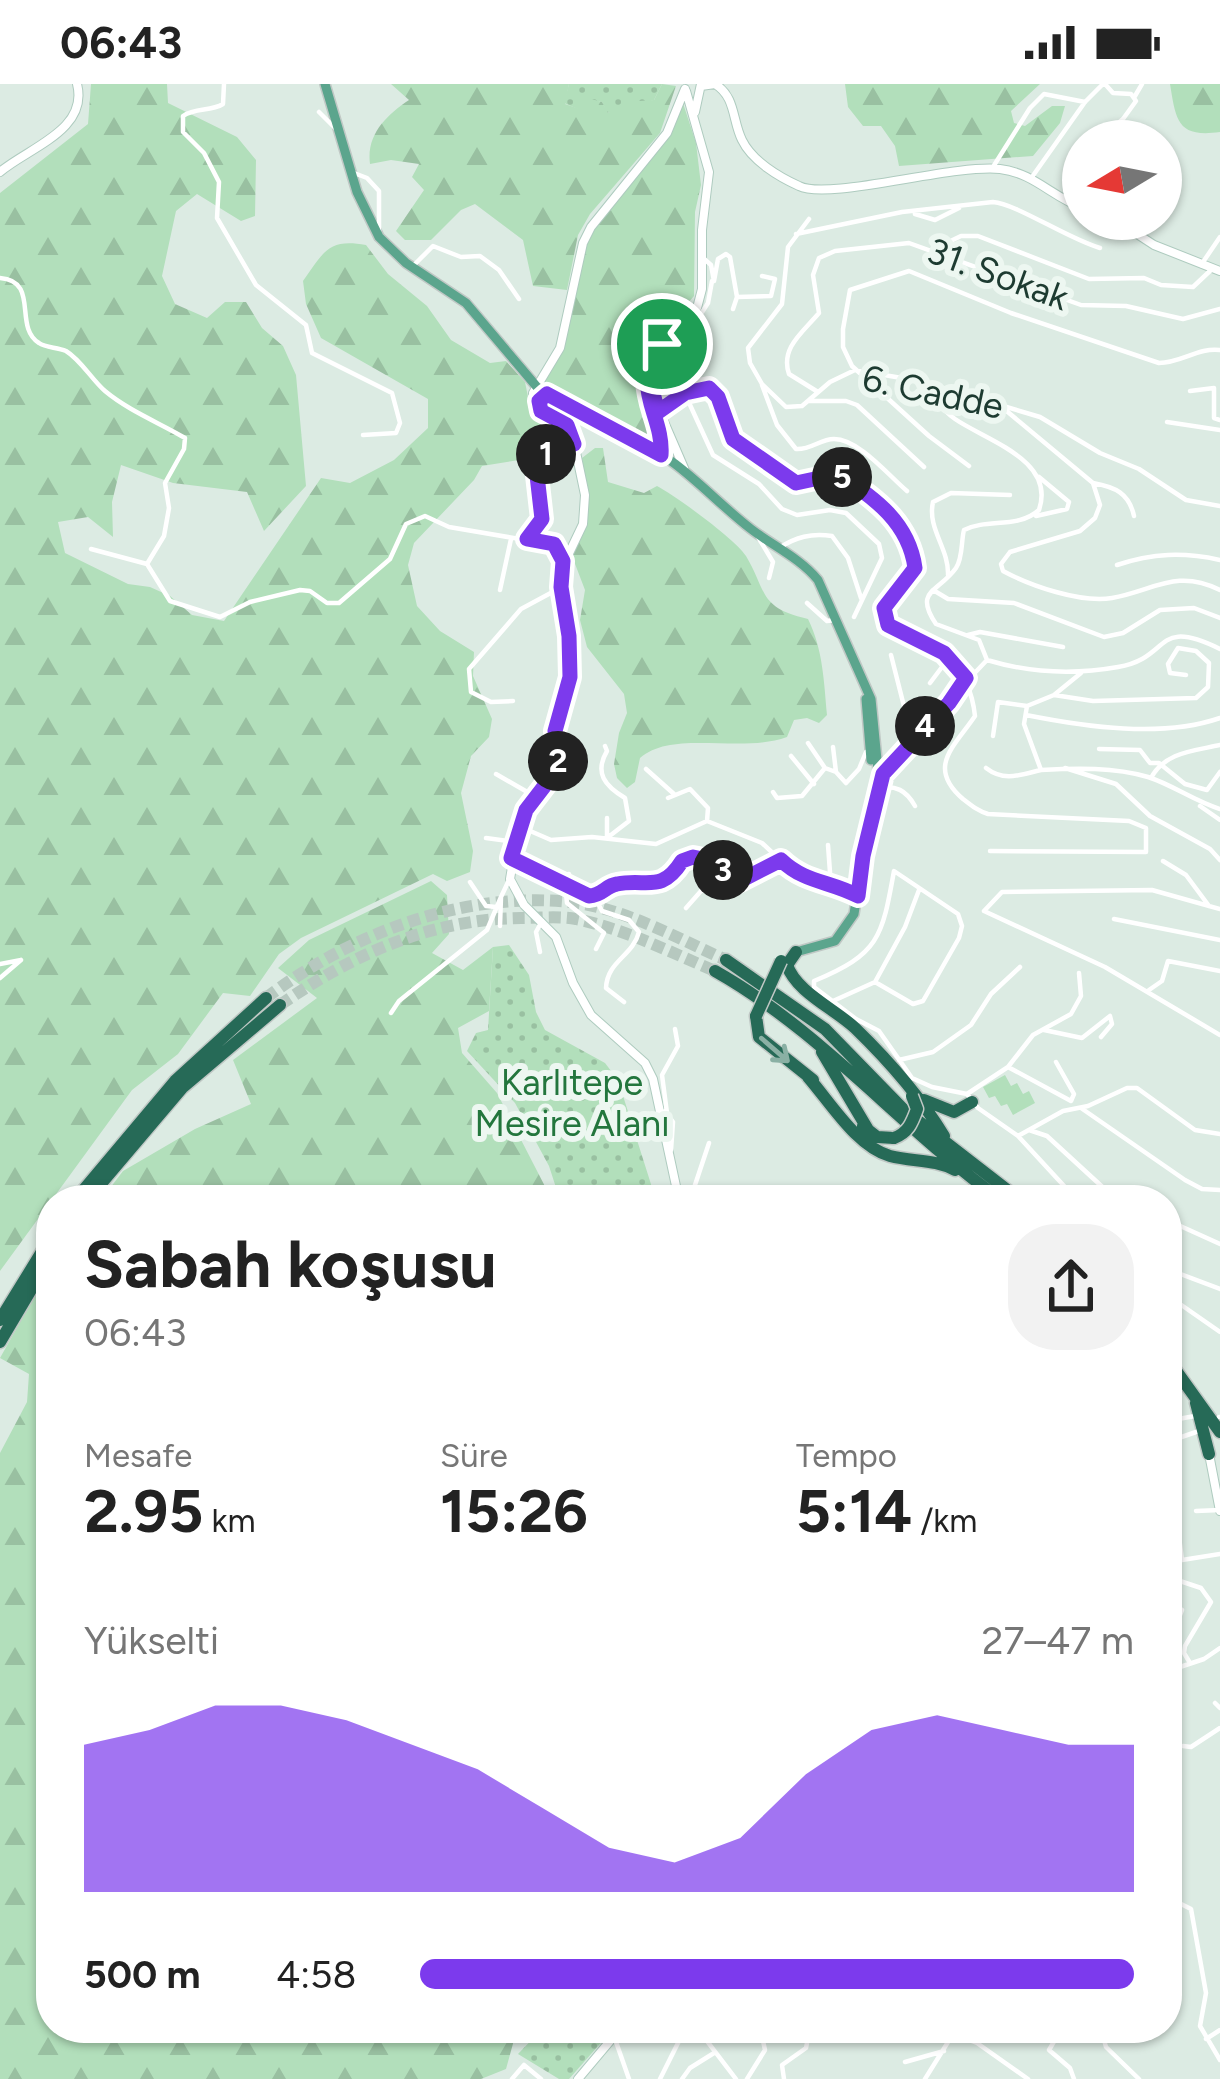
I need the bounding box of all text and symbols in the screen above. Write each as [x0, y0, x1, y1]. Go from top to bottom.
text: 06:43 [60, 15, 182, 69]
north arrow [1062, 120, 1182, 240]
map controls [1062, 120, 1182, 240]
street label: 31. Sokak [922, 229, 1075, 319]
pin [611, 293, 713, 395]
icon: arrive [629, 311, 695, 377]
street label: 6. Cadde [859, 356, 1007, 428]
pin: 1 [516, 424, 576, 484]
text: 1 [539, 434, 553, 473]
pin: 5 [812, 447, 872, 507]
text: 5 [832, 457, 852, 496]
pin: 4 [895, 696, 955, 756]
text: 4 [915, 706, 935, 745]
pin: 2 [528, 731, 588, 791]
text: 2 [548, 741, 568, 780]
pin: 3 [693, 840, 753, 900]
text: 3 [714, 850, 732, 889]
one-way arrow [759, 1036, 790, 1064]
park label: Karlıtepe Mesire Alanı [474, 1061, 670, 1145]
text: Sabah koşusu [84, 1224, 497, 1304]
button: share [1008, 1224, 1134, 1350]
text: 06:43 [84, 1309, 186, 1356]
text: Mesafe [84, 1436, 192, 1475]
text: Süre [440, 1436, 508, 1475]
text: Tempo [796, 1436, 897, 1475]
text: 2.95 [84, 1475, 203, 1547]
text: 15:26 [440, 1475, 588, 1547]
text: 5:14 [796, 1475, 912, 1547]
text: km [203, 1501, 256, 1540]
text: /km [912, 1501, 977, 1540]
text: Yükselti [84, 1617, 219, 1664]
text: 27–47 m [982, 1617, 1134, 1664]
text: 500 m [84, 1951, 201, 1998]
text: 4:58 [276, 1951, 356, 1998]

